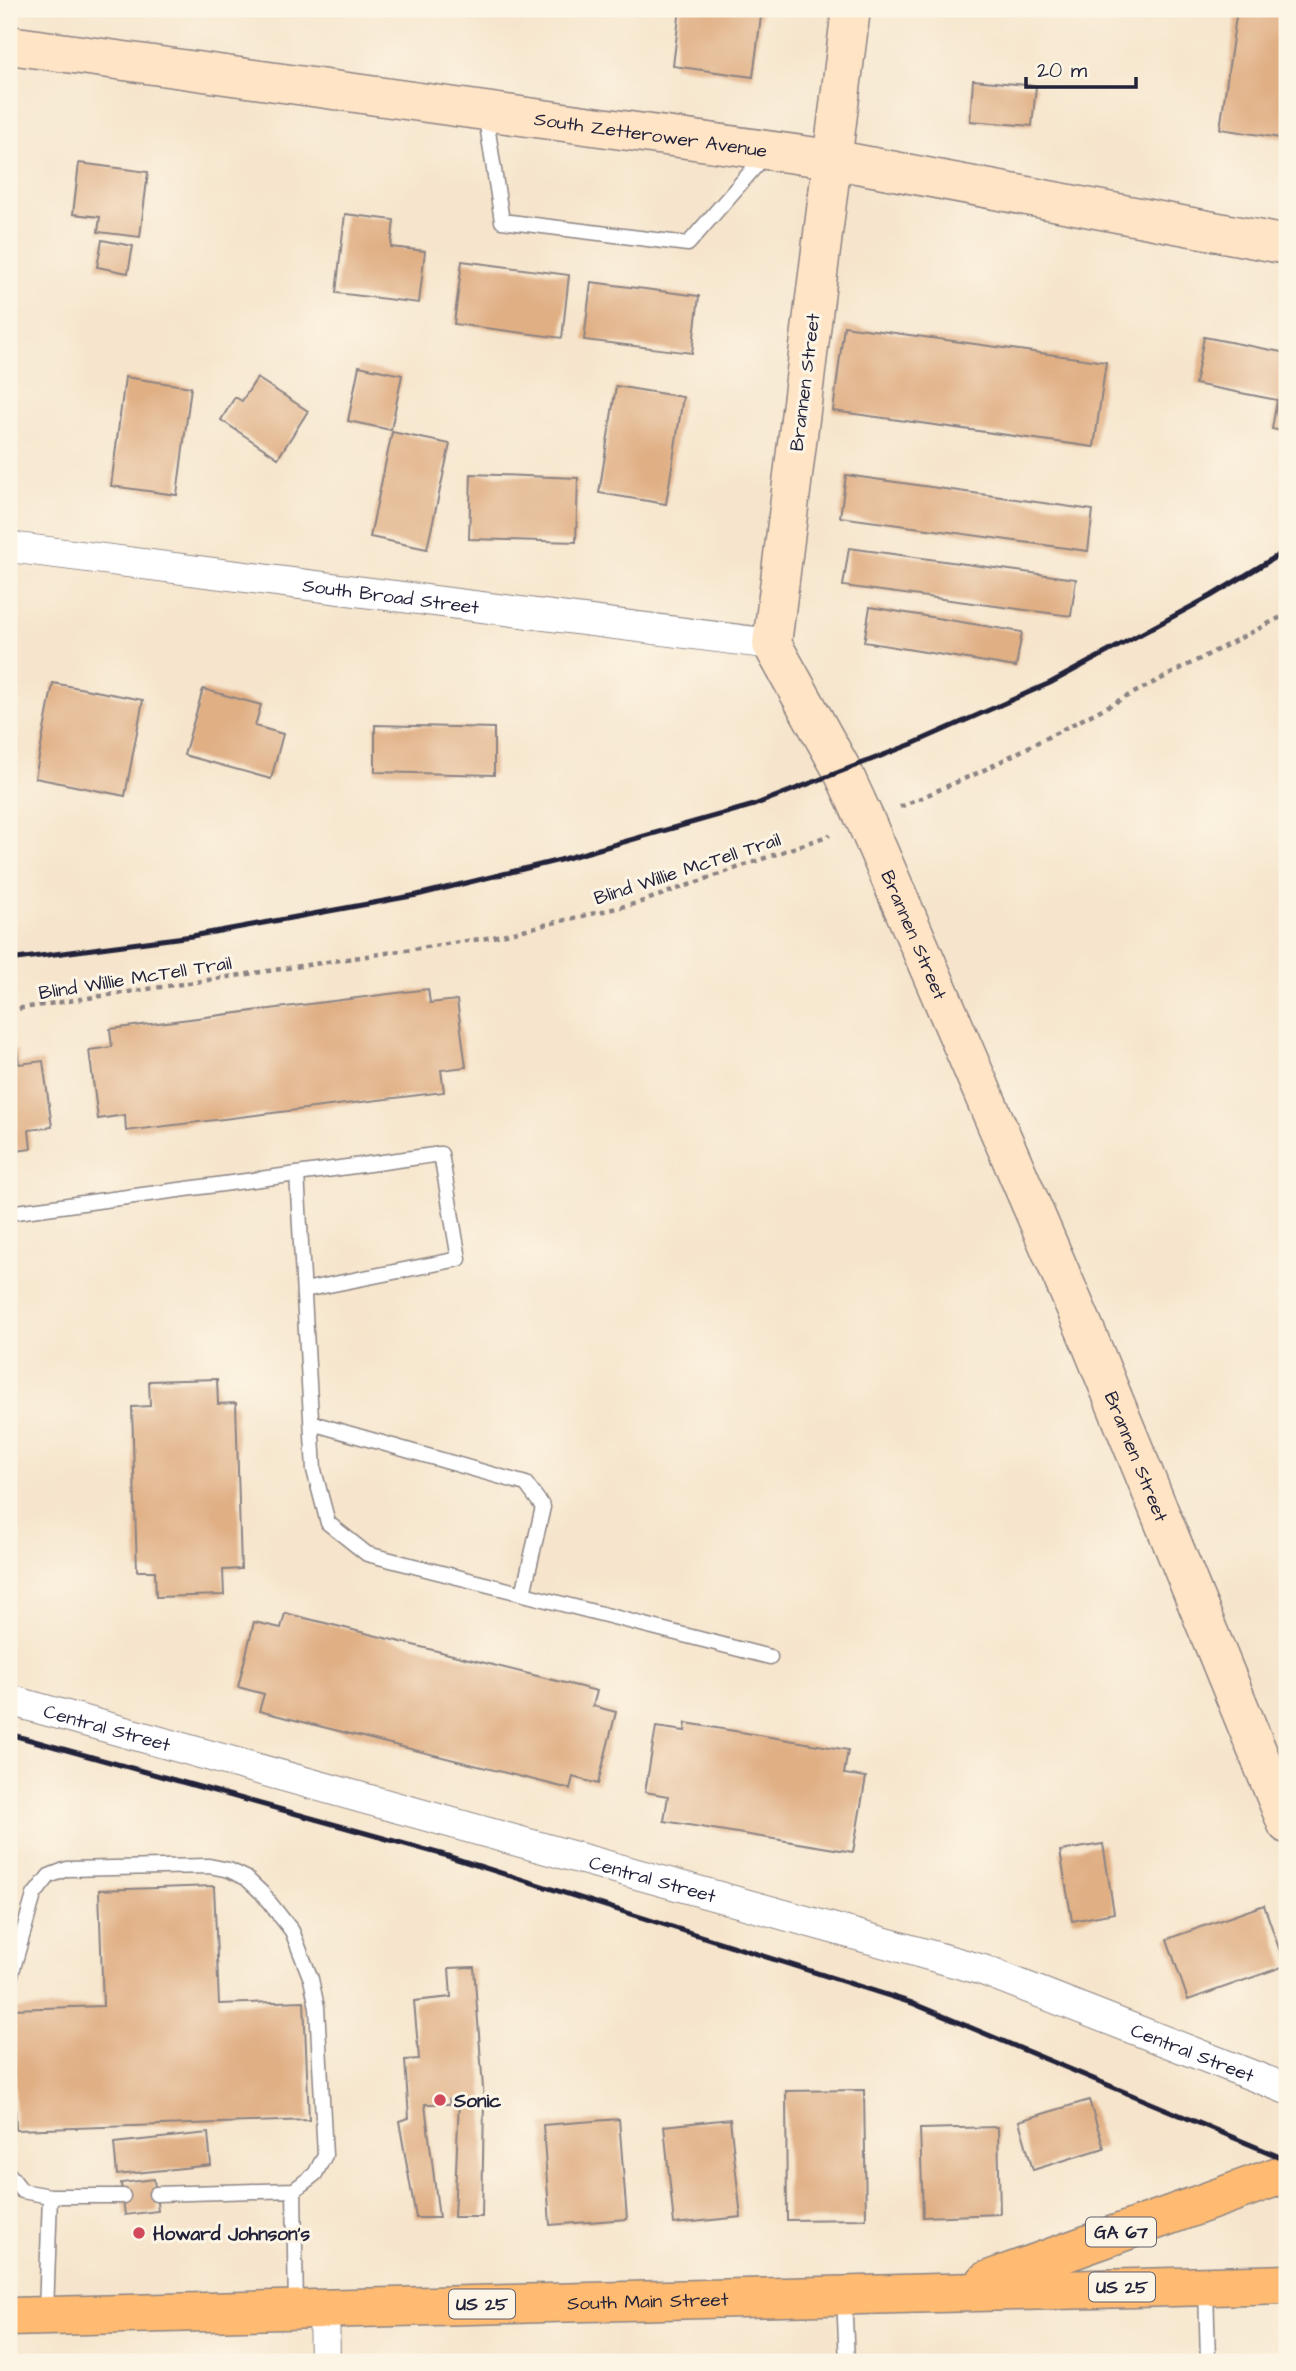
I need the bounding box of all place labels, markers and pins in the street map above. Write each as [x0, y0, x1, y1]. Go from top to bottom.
place label: Sonic [453, 2088, 501, 2115]
marker: Sonic [432, 2092, 448, 2108]
place label: Howard Johnson's [153, 2221, 311, 2248]
marker: Howard Johnson's [131, 2225, 147, 2241]

